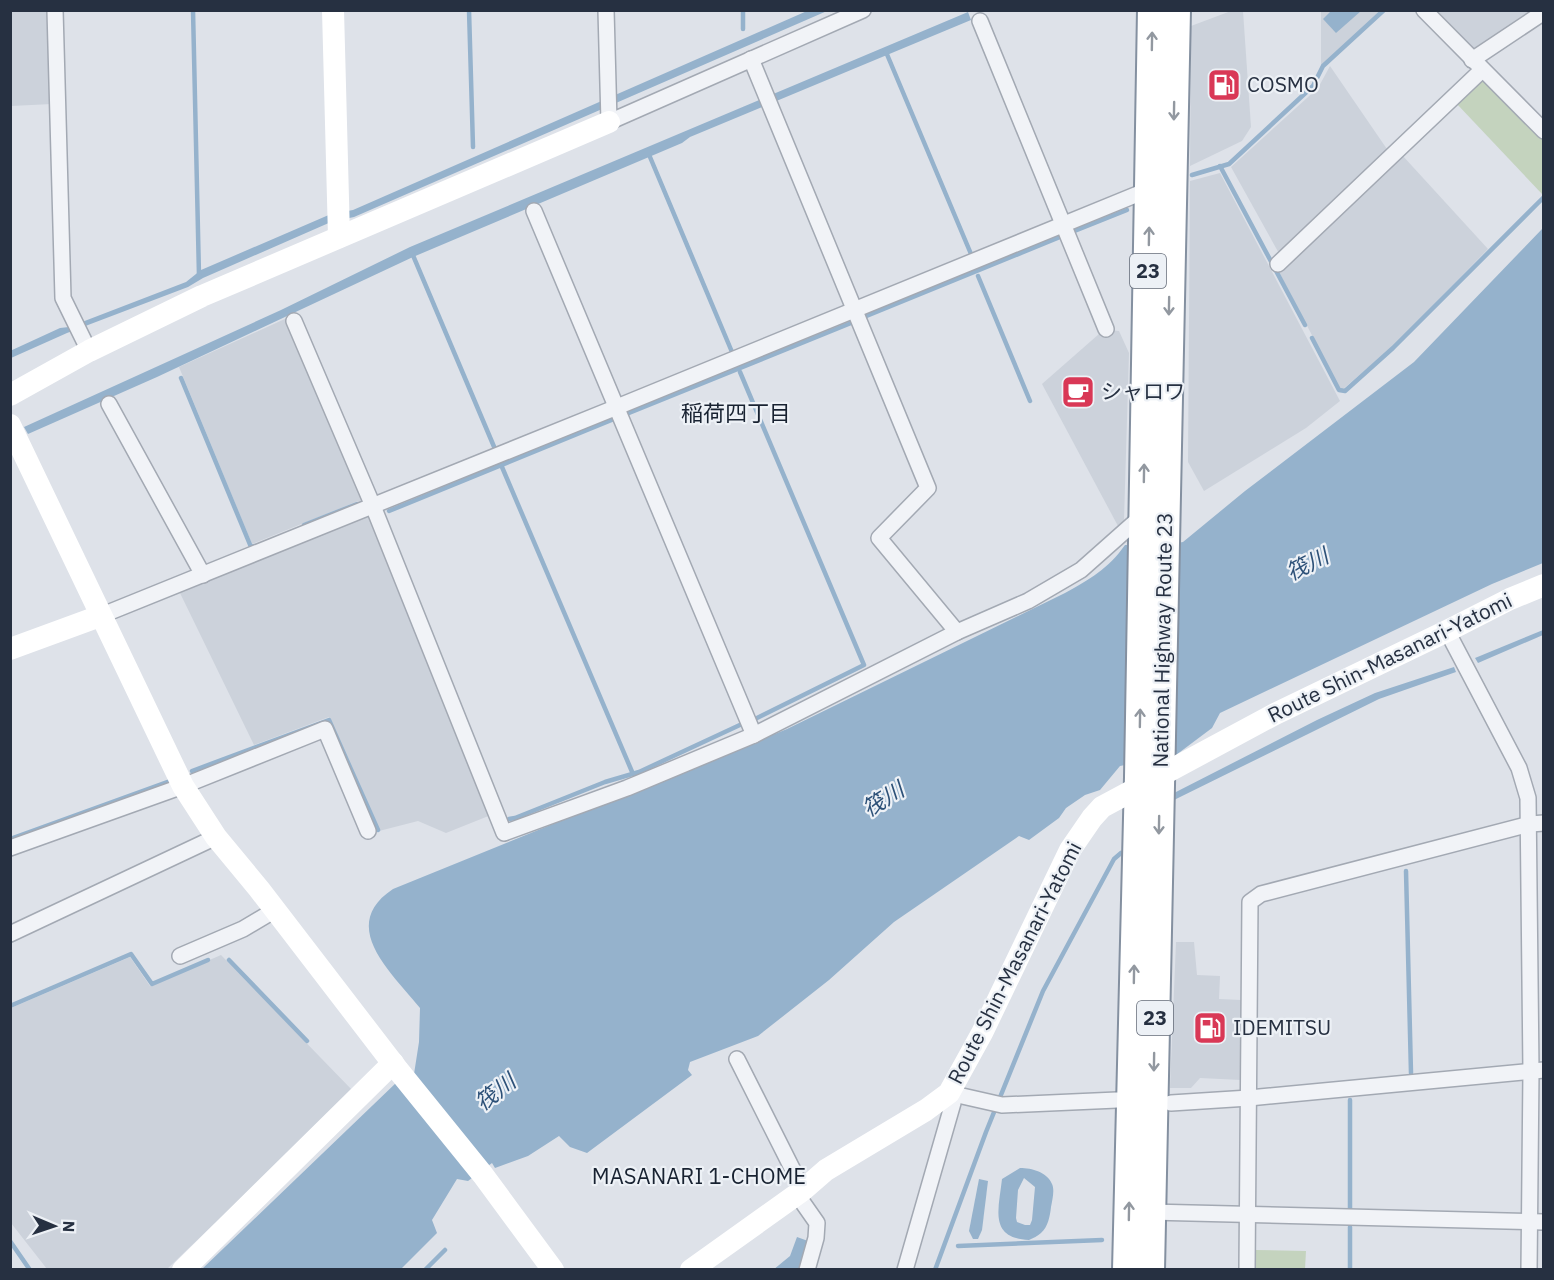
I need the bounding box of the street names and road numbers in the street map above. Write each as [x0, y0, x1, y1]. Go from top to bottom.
road number: 23 [1130, 254, 1166, 288]
street label: National Highway Route 23 [1146, 512, 1178, 768]
street label: Route Shin-Masanari-Yatomi [1263, 586, 1516, 729]
street label: Route Shin-Masanari-Yatomi [941, 837, 1088, 1089]
road number: 23 [1137, 1001, 1173, 1035]

